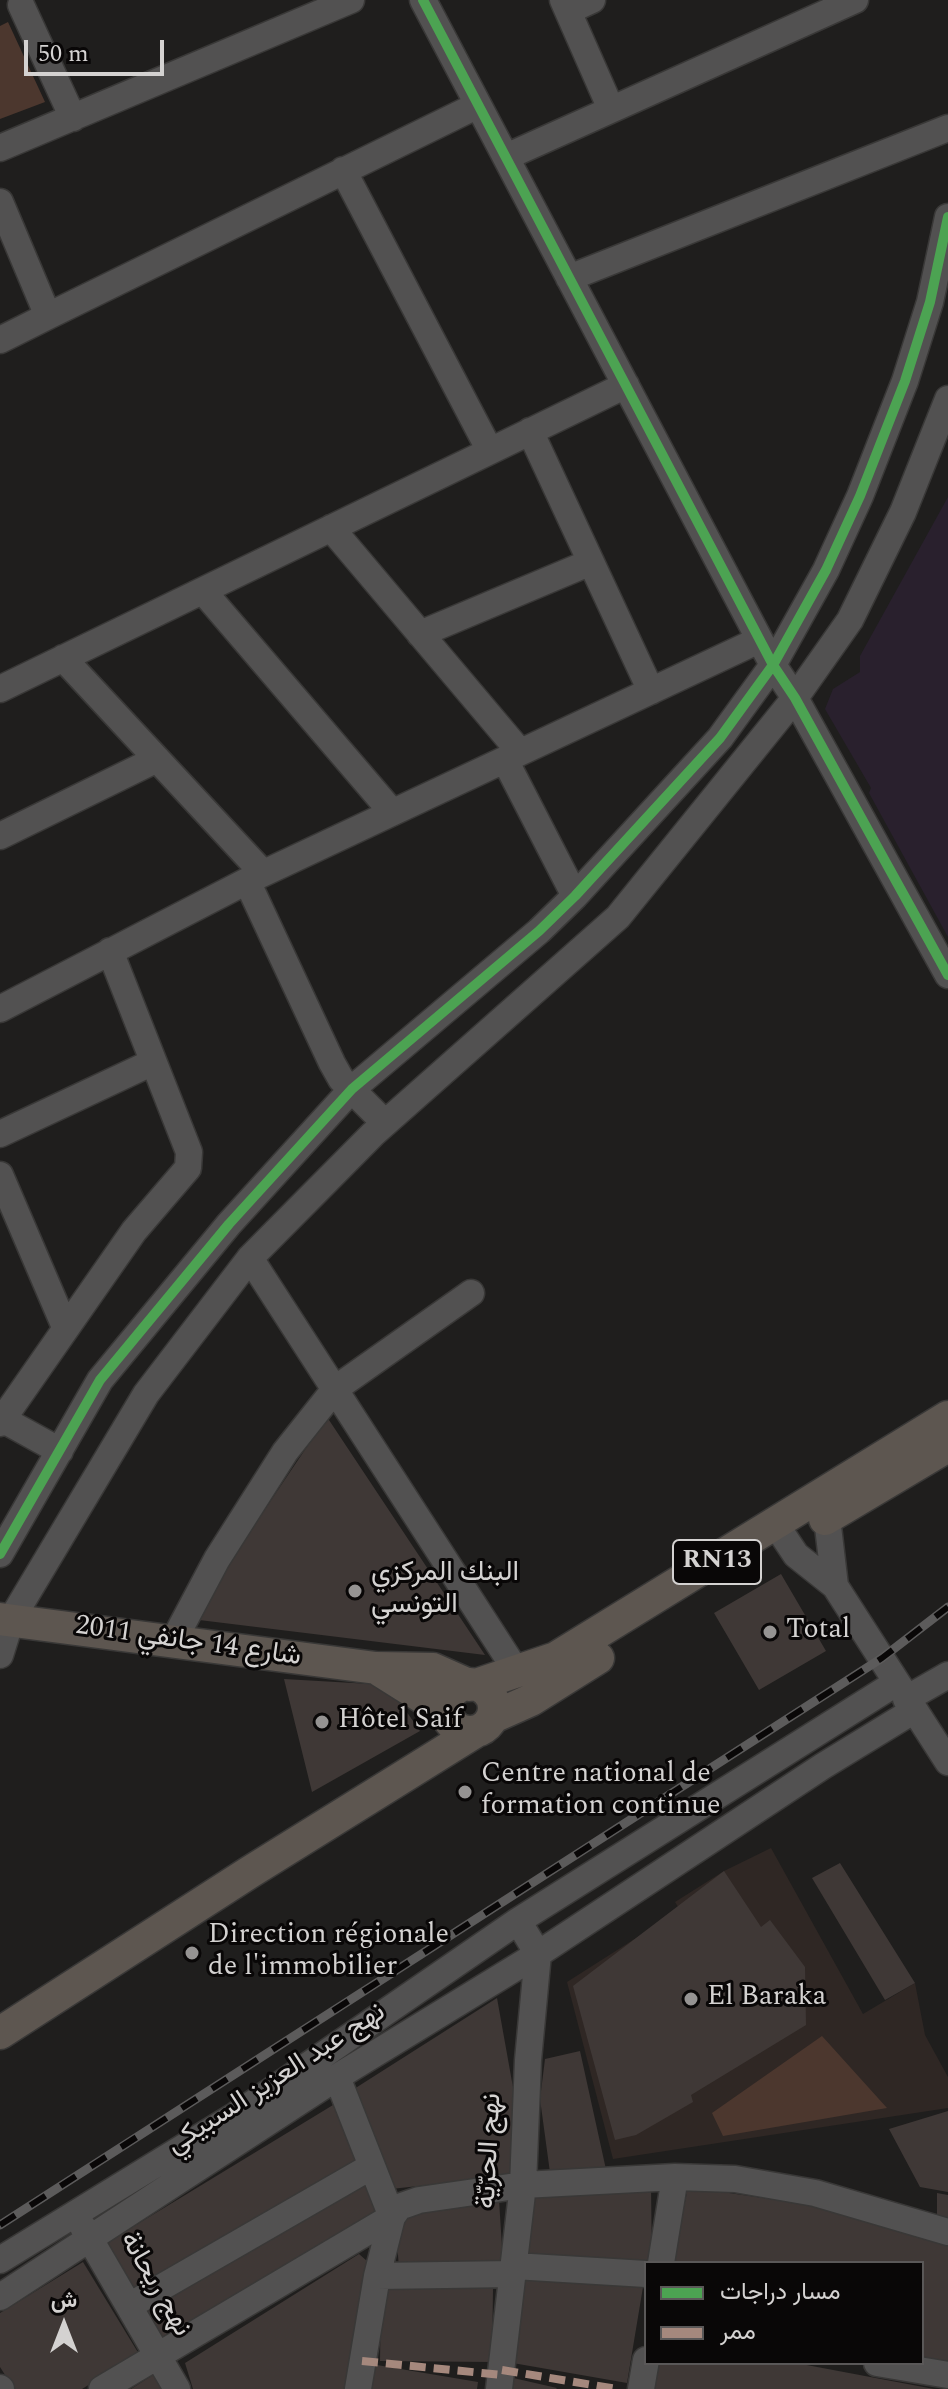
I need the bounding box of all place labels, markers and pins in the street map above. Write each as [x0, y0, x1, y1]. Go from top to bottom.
place label: البنك المركزي التونسي [371, 1558, 519, 1624]
marker: البنك المركزي التونسي [346, 1582, 364, 1600]
place label: Total [786, 1615, 850, 1649]
marker: Total [761, 1623, 779, 1641]
place label: Hôtel Saif [338, 1705, 462, 1739]
marker: Hôtel Saif [313, 1713, 331, 1731]
place label: Centre national de formation continue [481, 1759, 721, 1825]
marker: Centre national de formation continue [456, 1783, 474, 1801]
place label: Direction régionale de l'immobilier [208, 1920, 449, 1986]
marker: Direction régionale de l'immobilier [183, 1944, 201, 1962]
place label: El Baraka [707, 1982, 826, 2016]
marker: El Baraka [682, 1990, 700, 2008]

